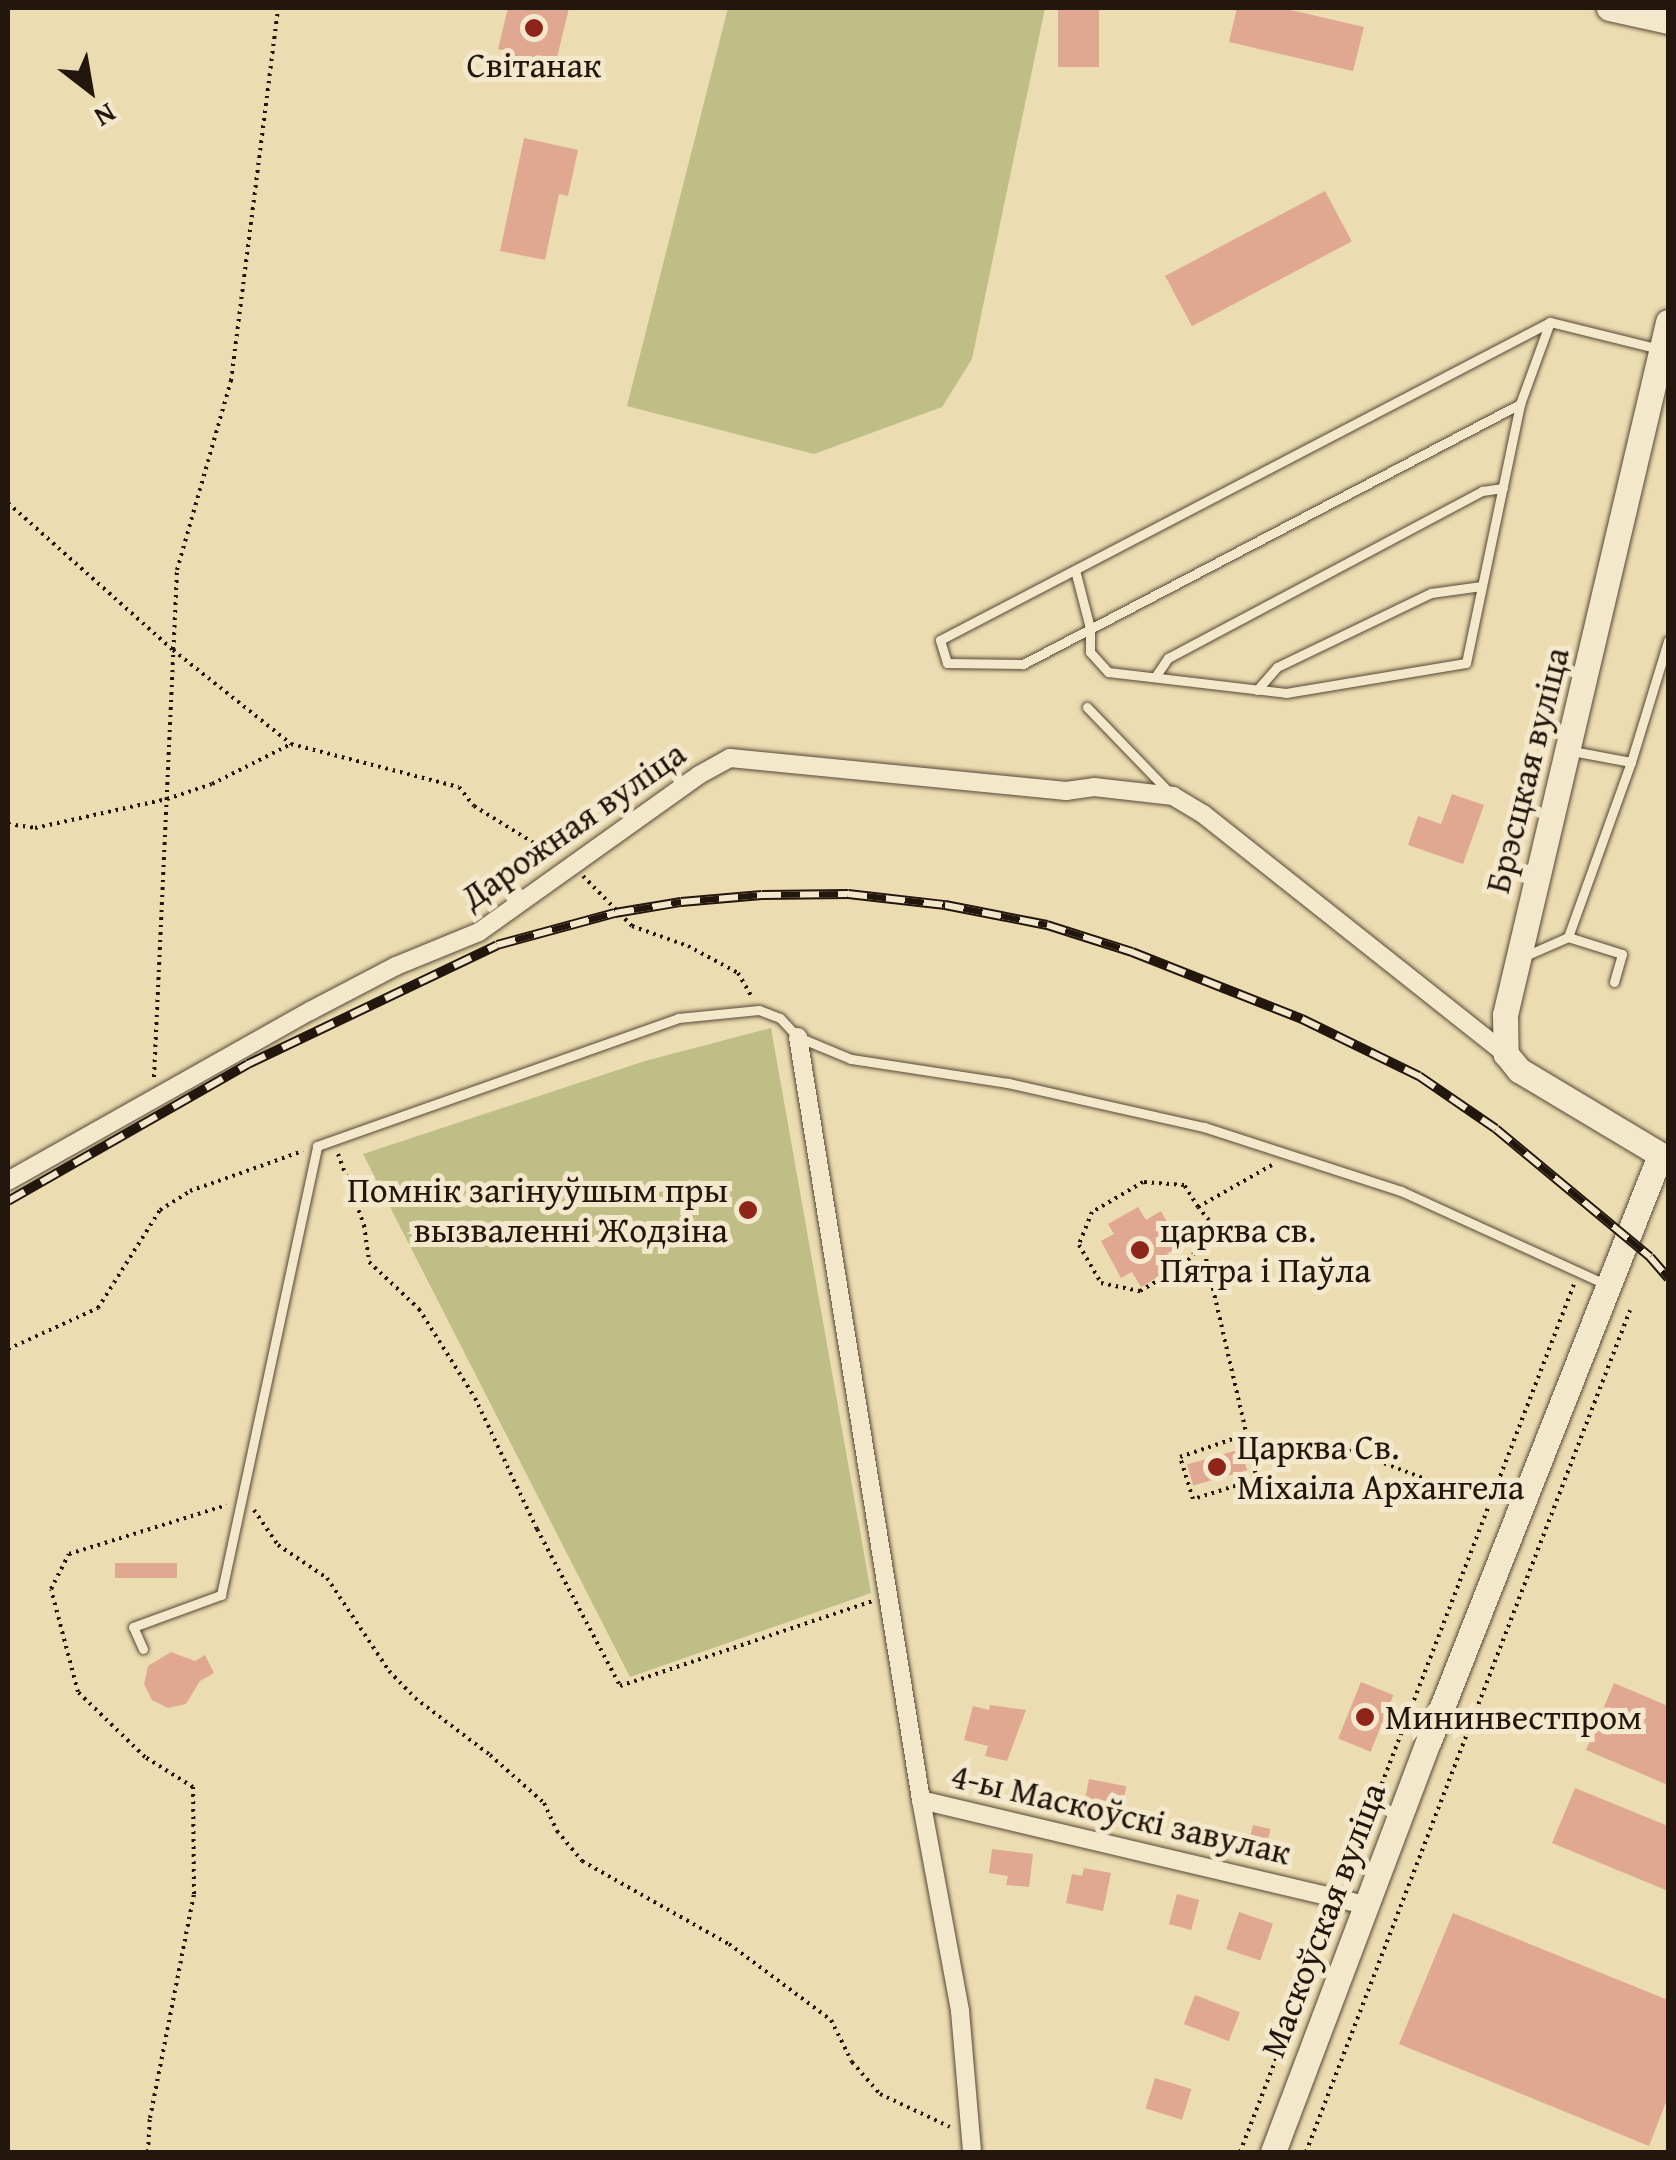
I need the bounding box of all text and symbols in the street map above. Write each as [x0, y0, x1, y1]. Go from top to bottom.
marker: Світанак [523, 17, 545, 39]
north arrow [40, 40, 140, 140]
place label: Світанак [467, 44, 601, 86]
text: N [87, 94, 124, 139]
street label: Брэсцкая вуліца [1476, 643, 1578, 897]
street label: Дарожная вуліца [453, 732, 693, 918]
place label: Помнік загінуўшым пры вызваленні Жодзіна [347, 1169, 728, 1251]
marker: Помнік загінуўшым пры вызваленні Жодзіна [737, 1199, 759, 1221]
place label: царква св. Пятра і Паўла [1160, 1209, 1371, 1291]
marker: царква св. Пятра і Паўла [1129, 1239, 1151, 1261]
place label: Царква Св. Міхаіла Архангела [1237, 1426, 1524, 1508]
marker: Царква Св. Міхаіла Архангела [1206, 1456, 1228, 1478]
place label: Мининвестпром [1385, 1696, 1642, 1738]
marker: Мининвестпром [1354, 1706, 1376, 1728]
street label: 4-ы Маскоўскі завулак [947, 1754, 1295, 1874]
street label: Маскоўская вуліца [1251, 1777, 1395, 2063]

